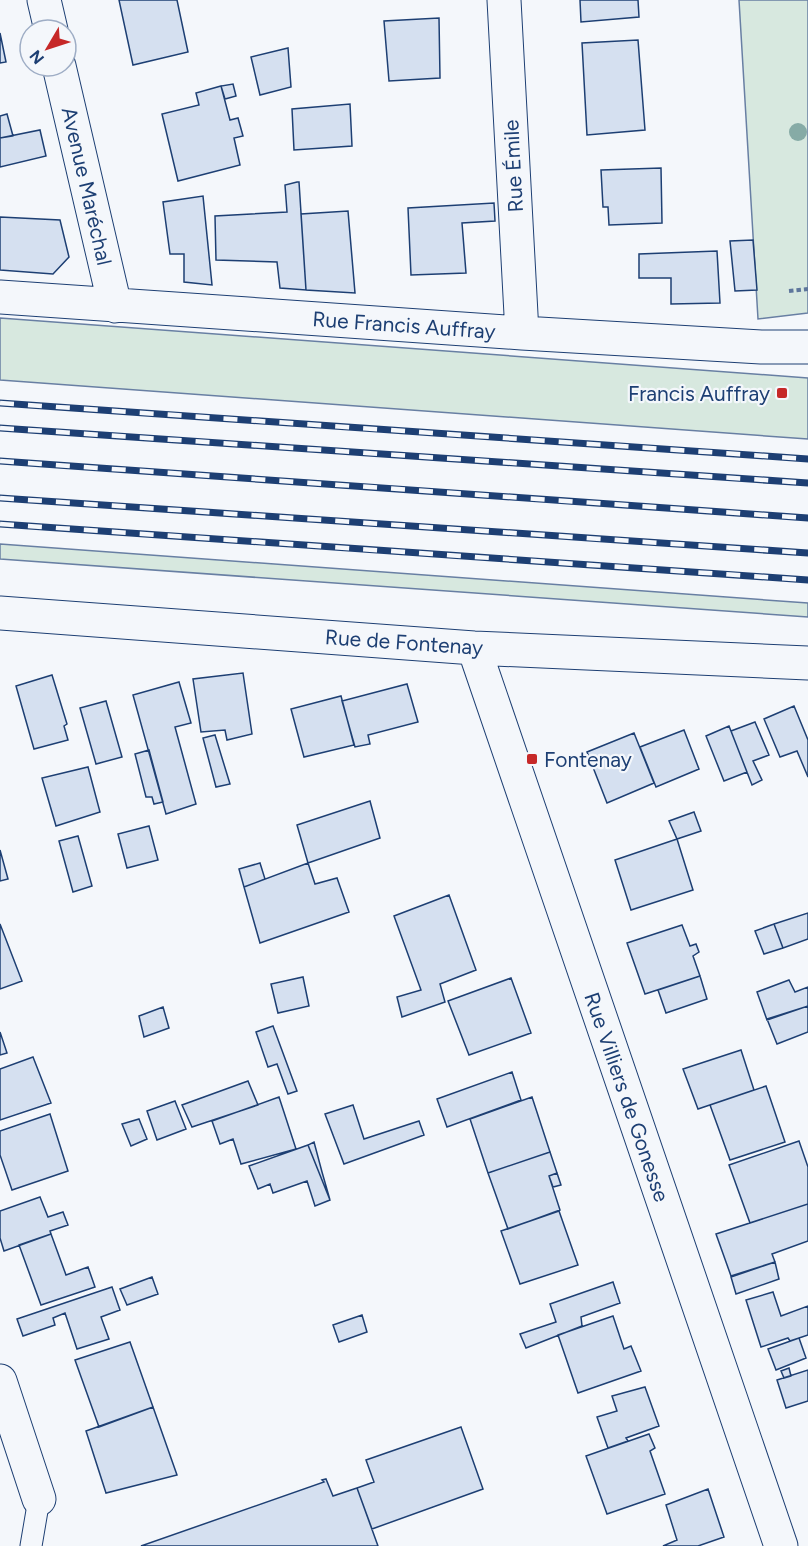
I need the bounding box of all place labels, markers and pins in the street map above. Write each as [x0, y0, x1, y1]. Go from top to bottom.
place label: Francis Auffray [628, 381, 770, 406]
marker: Francis Auffray [775, 386, 789, 400]
place label: Fontenay [544, 747, 632, 772]
marker: Fontenay [525, 752, 539, 766]

